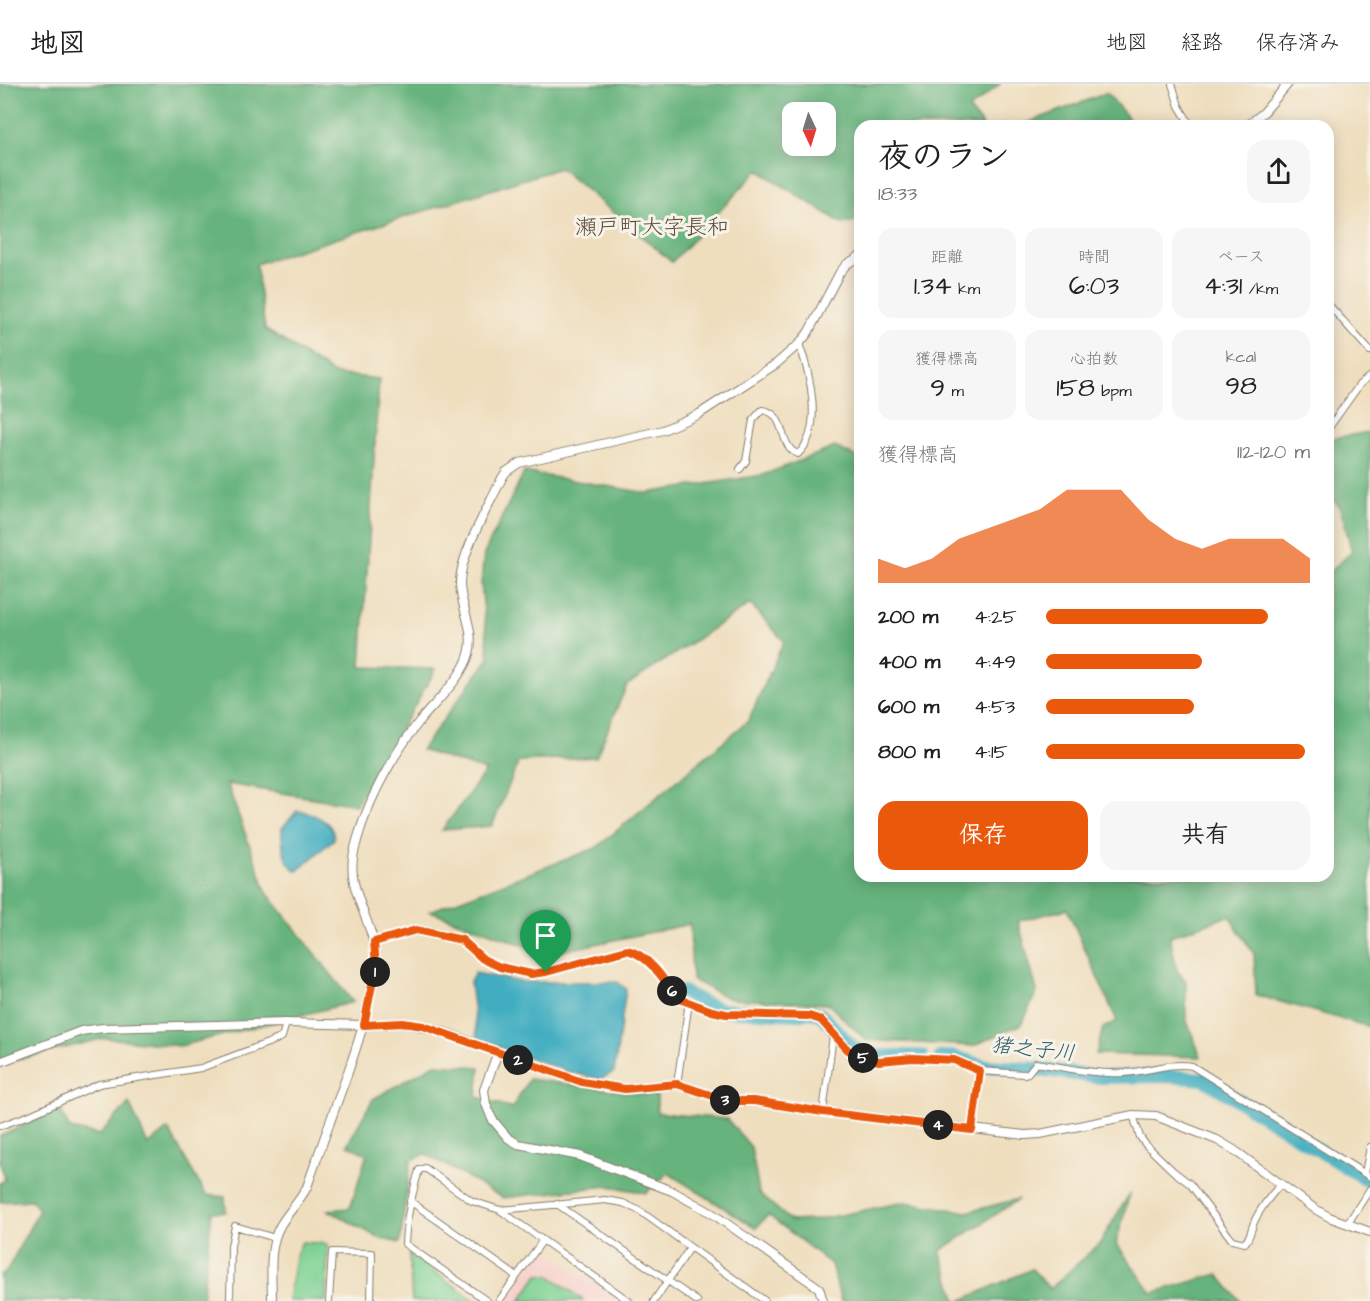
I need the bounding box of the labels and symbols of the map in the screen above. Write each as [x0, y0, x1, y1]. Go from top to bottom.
north arrow [782, 102, 836, 156]
district label: 瀬戸町大字長和 [575, 212, 729, 243]
pin [520, 910, 571, 972]
pin: 1 [360, 957, 390, 987]
pin: 6 [657, 976, 687, 1006]
water label: 猪之子川 [990, 1030, 1076, 1068]
pin: 5 [848, 1043, 878, 1073]
pin: 2 [503, 1045, 533, 1075]
pin: 3 [710, 1085, 740, 1115]
pin: 4 [923, 1110, 953, 1140]

